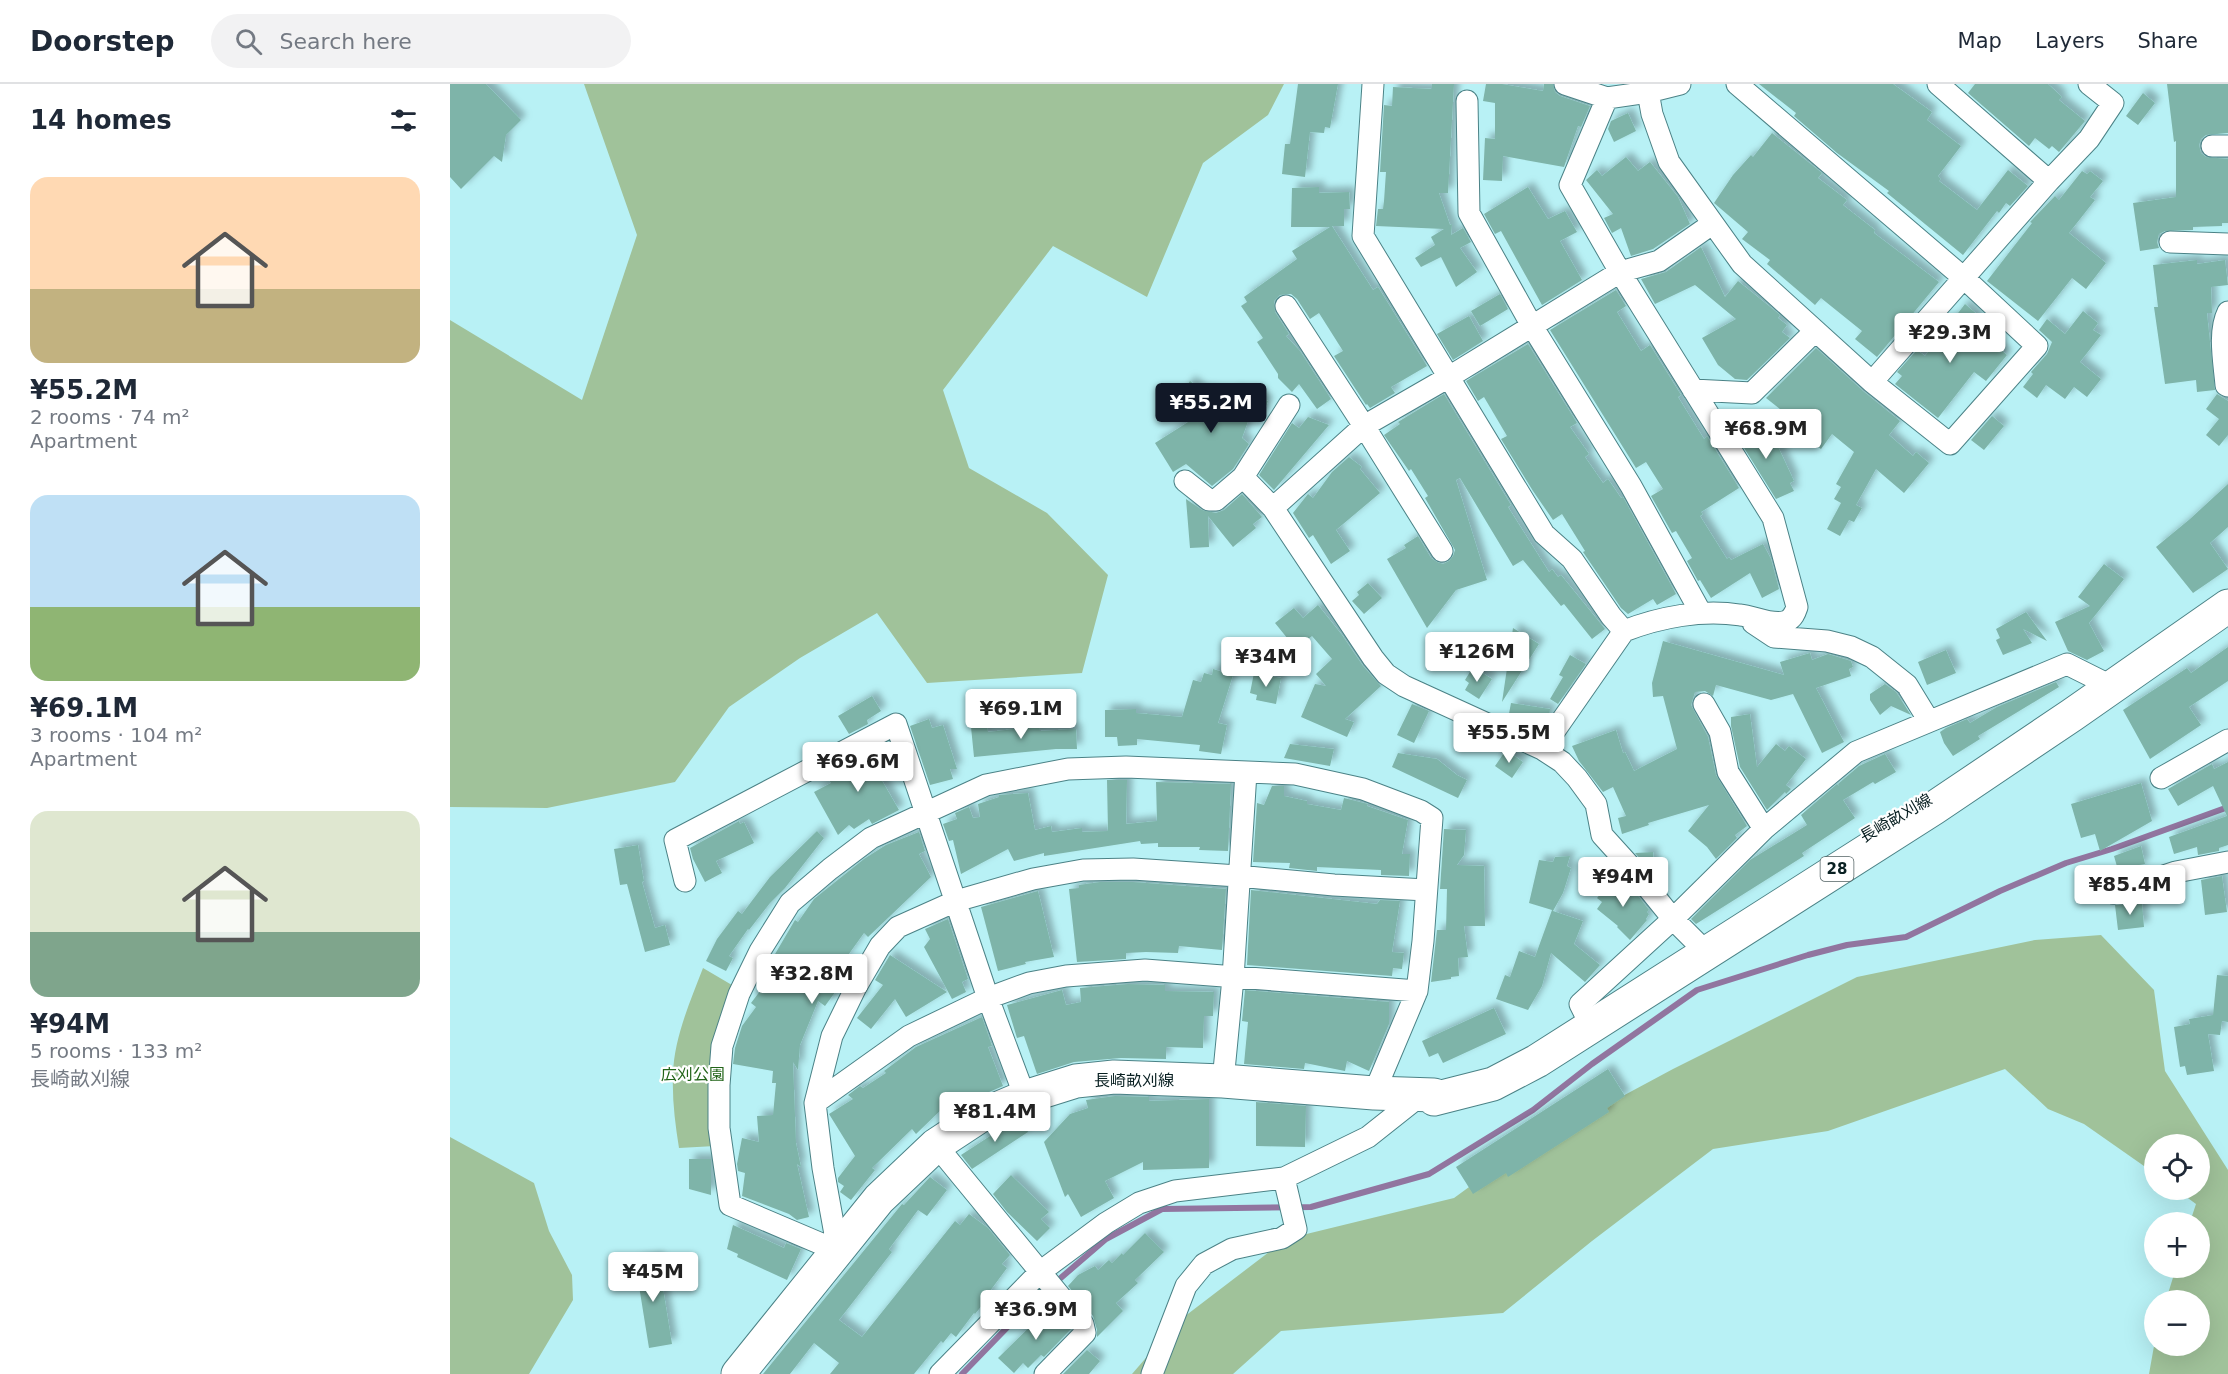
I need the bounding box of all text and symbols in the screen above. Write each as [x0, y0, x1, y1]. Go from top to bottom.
search box [211, 14, 631, 68]
text: Doorstep [30, 25, 175, 58]
icon: search [232, 25, 265, 58]
text: Search here [280, 29, 412, 54]
text: Map [1958, 29, 2002, 53]
text: Layers [2035, 29, 2104, 53]
text: Share [2137, 29, 2198, 53]
icon: filters [387, 104, 420, 137]
text: 14 homes [30, 105, 172, 135]
icon: home [171, 216, 279, 324]
pin: ¥29.3M [1901, 313, 1999, 364]
text: ¥29.3M [1908, 320, 1992, 344]
text: ¥55.2M [30, 375, 138, 405]
pin: ¥55.2M [1162, 383, 1260, 434]
text: ¥55.2M [1169, 390, 1253, 414]
text: 2 rooms · 74 m² [30, 405, 190, 429]
pin: ¥68.9M [1717, 409, 1815, 460]
text: ¥68.9M [1724, 416, 1808, 440]
text: Apartment [30, 429, 137, 453]
icon: home [171, 534, 279, 642]
pin: ¥126M [1435, 632, 1519, 683]
pin: ¥34M [1230, 637, 1302, 688]
text: ¥126M [1439, 639, 1515, 663]
text: ¥34M [1235, 644, 1297, 668]
pin: ¥69.1M [972, 689, 1070, 740]
text: ¥69.1M [30, 693, 138, 723]
text: ¥69.1M [979, 696, 1063, 720]
pin: ¥55.5M [1460, 713, 1558, 764]
text: ¥55.5M [1467, 720, 1551, 744]
text: 3 rooms · 104 m² [30, 723, 202, 747]
pin: ¥69.6M [809, 742, 907, 793]
text: Apartment [30, 747, 137, 771]
text: ¥69.6M [816, 749, 900, 773]
street label: 長崎畝刈線 [1857, 790, 1935, 846]
icon: home [171, 850, 279, 958]
pin: ¥94M [1587, 857, 1659, 908]
road number: 28 [1820, 857, 1854, 881]
text: ¥94M [1592, 864, 1654, 888]
pin: ¥85.4M [2081, 865, 2179, 916]
text: ¥85.4M [2088, 872, 2172, 896]
pin: ¥32.8M [763, 954, 861, 1005]
text: ¥32.8M [770, 961, 854, 985]
text: ¥94M [30, 1009, 110, 1039]
text: 5 rooms · 133 m² [30, 1039, 202, 1063]
park label: 広刈公園 [661, 1065, 725, 1084]
text: 長崎畝刈線 [30, 1067, 130, 1091]
street label: 長崎畝刈線 [1094, 1071, 1174, 1090]
pin: ¥81.4M [946, 1092, 1044, 1143]
text: ¥81.4M [953, 1099, 1037, 1123]
map controls [2144, 1134, 2210, 1356]
button: locate [2144, 1134, 2210, 1200]
button: + [2144, 1212, 2210, 1278]
pin: ¥45M [617, 1252, 689, 1303]
text: ¥45M [622, 1259, 684, 1283]
pin: ¥36.9M [987, 1290, 1085, 1341]
button: − [2144, 1290, 2210, 1356]
text: ¥36.9M [994, 1297, 1078, 1321]

